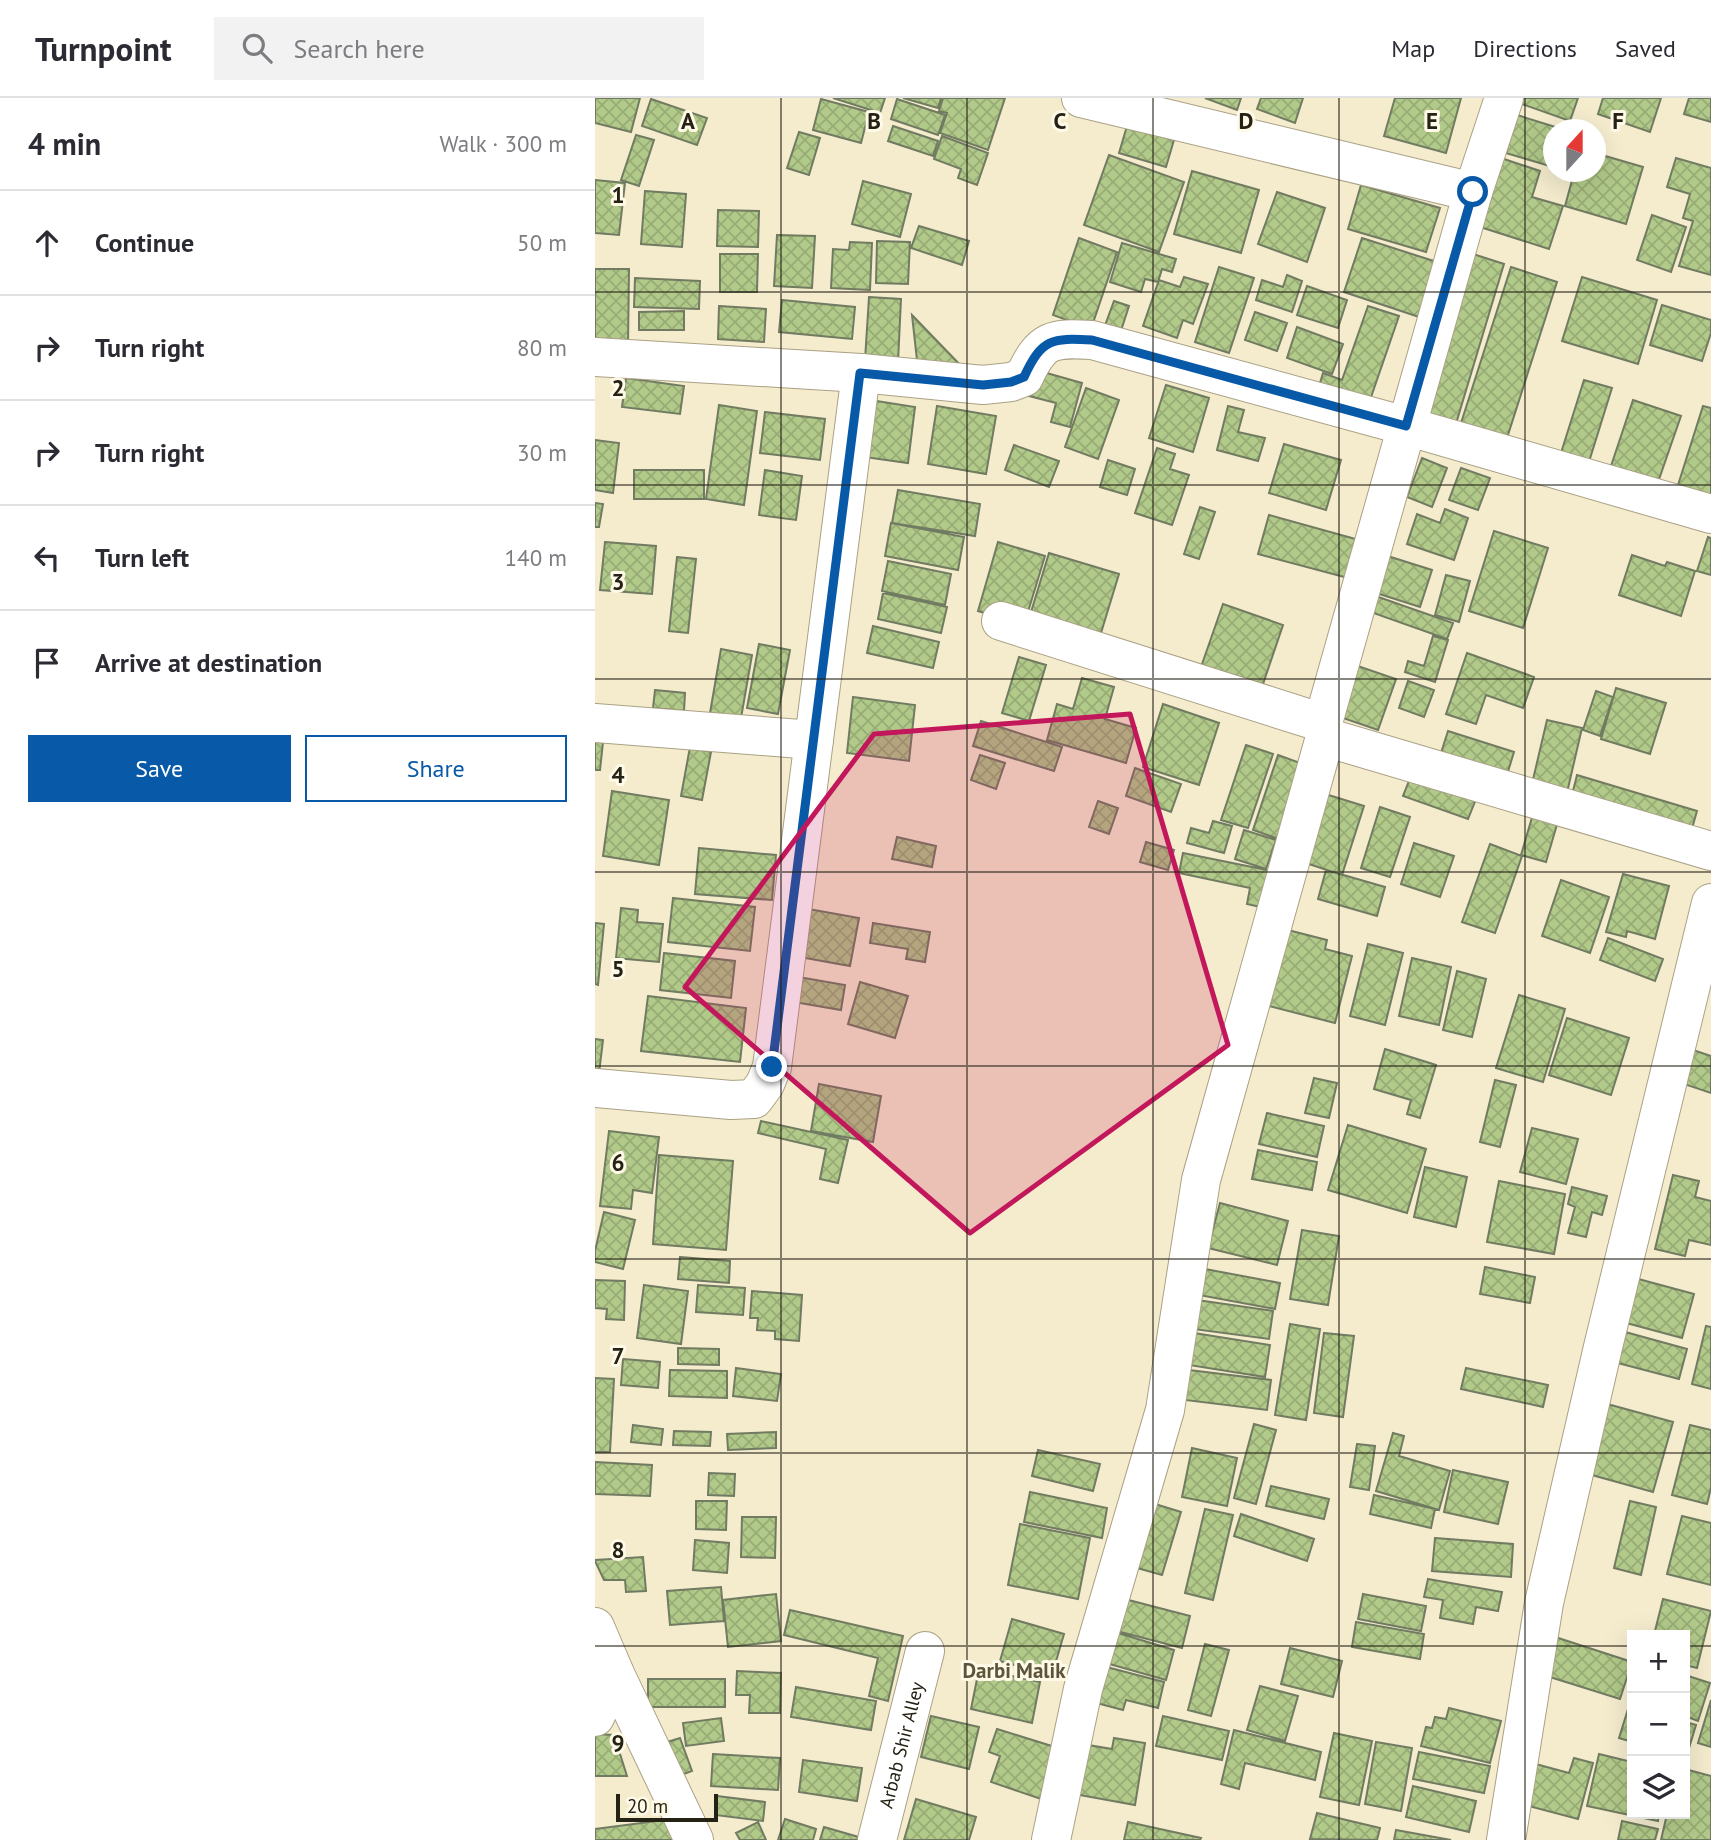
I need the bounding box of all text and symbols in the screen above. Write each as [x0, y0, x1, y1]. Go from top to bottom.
search box [214, 17, 704, 80]
text: Turnpoint [35, 27, 172, 70]
icon: search [238, 29, 276, 67]
text: Search here [294, 32, 425, 65]
text: Map [1391, 33, 1435, 64]
text: Directions [1473, 33, 1577, 64]
text: Saved [1615, 33, 1676, 64]
text: A [681, 106, 695, 135]
text: B [867, 106, 881, 135]
text: C [1054, 106, 1067, 135]
text: D [1239, 106, 1253, 135]
text: E [1426, 106, 1438, 135]
text: F [1612, 106, 1624, 135]
north arrow [1543, 119, 1606, 182]
text: 4 min [28, 124, 101, 163]
text: Walk · 300 m [440, 129, 567, 158]
route start [1457, 176, 1488, 207]
text: 1 [611, 180, 625, 209]
icon: ahead [28, 224, 66, 262]
text: Continue [95, 226, 194, 259]
text: 50 m [517, 228, 567, 257]
icon: right [28, 329, 66, 367]
text: Turn right [95, 331, 204, 364]
text: 80 m [517, 333, 567, 362]
text: 2 [611, 373, 625, 402]
icon: right [28, 434, 66, 472]
text: Turn right [95, 436, 204, 469]
text: 30 m [517, 438, 567, 467]
icon: left [28, 539, 66, 577]
text: Turn left [95, 541, 189, 574]
text: 140 m [505, 543, 567, 572]
text: 3 [611, 567, 625, 596]
icon: arrive [28, 644, 66, 682]
text: Arrive at destination [95, 646, 322, 679]
button: Save [28, 735, 291, 802]
button: Share [305, 735, 567, 802]
text: 4 [611, 760, 625, 789]
text: 5 [611, 954, 625, 983]
route end [756, 1051, 787, 1082]
text: 6 [611, 1148, 625, 1177]
text: 7 [611, 1341, 625, 1370]
text: 8 [611, 1535, 625, 1564]
map controls [1627, 1630, 1690, 1819]
button: + [1627, 1630, 1690, 1693]
district label: Darbi Malik [963, 1657, 1066, 1684]
street label: Arbab Shir Alley [874, 1679, 929, 1811]
button: − [1627, 1693, 1690, 1756]
text: 9 [611, 1728, 625, 1757]
button: layers [1627, 1756, 1690, 1819]
scale bar [616, 1791, 717, 1823]
text: 20 m [627, 1794, 668, 1818]

